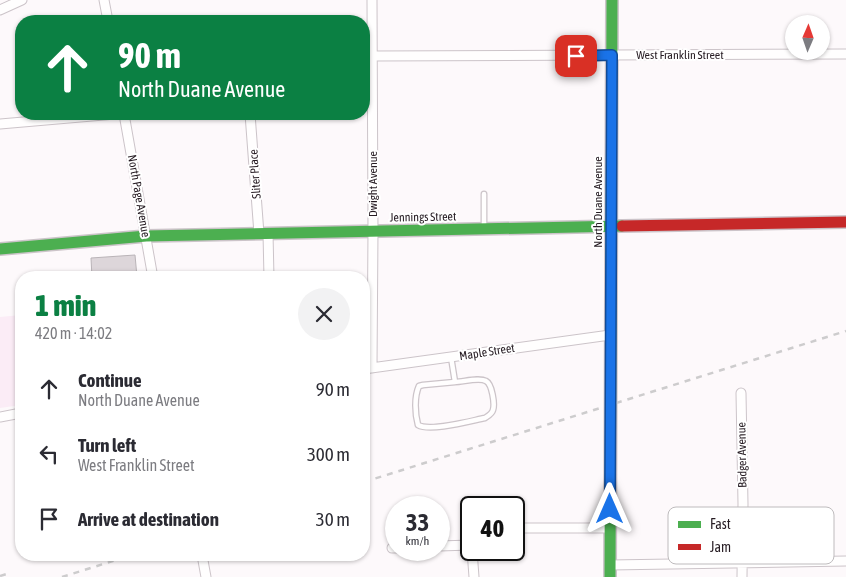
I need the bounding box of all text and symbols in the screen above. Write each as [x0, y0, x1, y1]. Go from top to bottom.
north arrow [785, 15, 830, 60]
map controls [785, 15, 830, 60]
icon: ahead [35, 35, 100, 100]
text: 90 m [118, 35, 181, 75]
pin [555, 35, 597, 77]
icon: arrive [562, 42, 590, 70]
street label: West Franklin Street [636, 48, 724, 62]
text: North Duane Avenue [118, 76, 285, 102]
street label: Sliter Place [246, 149, 264, 199]
street label: Dwight Avenue [366, 151, 380, 217]
street label: North Page Avenue [125, 154, 153, 238]
street label: North Duane Avenue [591, 156, 605, 248]
street label: Jennings Street [389, 209, 457, 225]
text: 1 min [35, 288, 96, 322]
button: close [298, 288, 350, 340]
text: 420 m · 14:02 [35, 324, 112, 342]
street label: Maple Street [458, 341, 516, 363]
text: Continue [78, 369, 142, 391]
icon: ahead [35, 375, 63, 403]
text: 90 m [316, 378, 350, 400]
text: North Duane Avenue [78, 391, 200, 409]
street label: Badger Avenue [734, 422, 750, 488]
text: Turn left [78, 434, 136, 456]
icon: left [35, 440, 63, 468]
text: 300 m [307, 443, 350, 465]
text: West Franklin Street [78, 456, 195, 474]
position arrow [583, 482, 635, 534]
speed limit sign: 40 [460, 496, 525, 561]
icon: arrive [35, 505, 63, 533]
legend [668, 507, 834, 564]
text: Arrive at destination [78, 508, 219, 530]
text: 30 m [316, 508, 350, 530]
text: 33 [406, 508, 429, 536]
text: Fast [710, 516, 731, 532]
text: km/h [406, 534, 429, 548]
text: Jam [710, 539, 731, 555]

